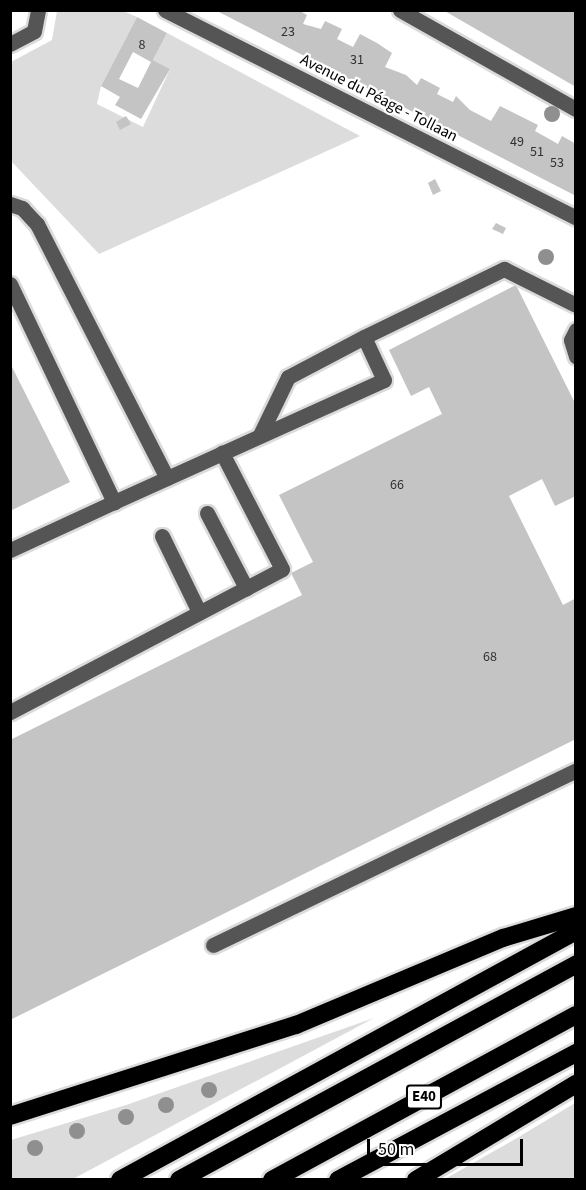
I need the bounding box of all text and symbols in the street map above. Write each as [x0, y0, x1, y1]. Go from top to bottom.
house number: 23 [281, 24, 295, 40]
house number: 8 [139, 37, 145, 53]
street label: Avenue du Péage - Tollaan [297, 50, 461, 146]
house number: 31 [350, 52, 364, 68]
house number: 49 [510, 134, 524, 150]
house number: 51 [530, 144, 544, 160]
house number: 53 [550, 155, 564, 171]
house number: 66 [390, 477, 404, 493]
house number: 68 [483, 649, 497, 665]
road number: E40 [404, 1085, 444, 1109]
scale bar [370, 1127, 526, 1165]
text: 50 m [378, 1137, 414, 1162]

